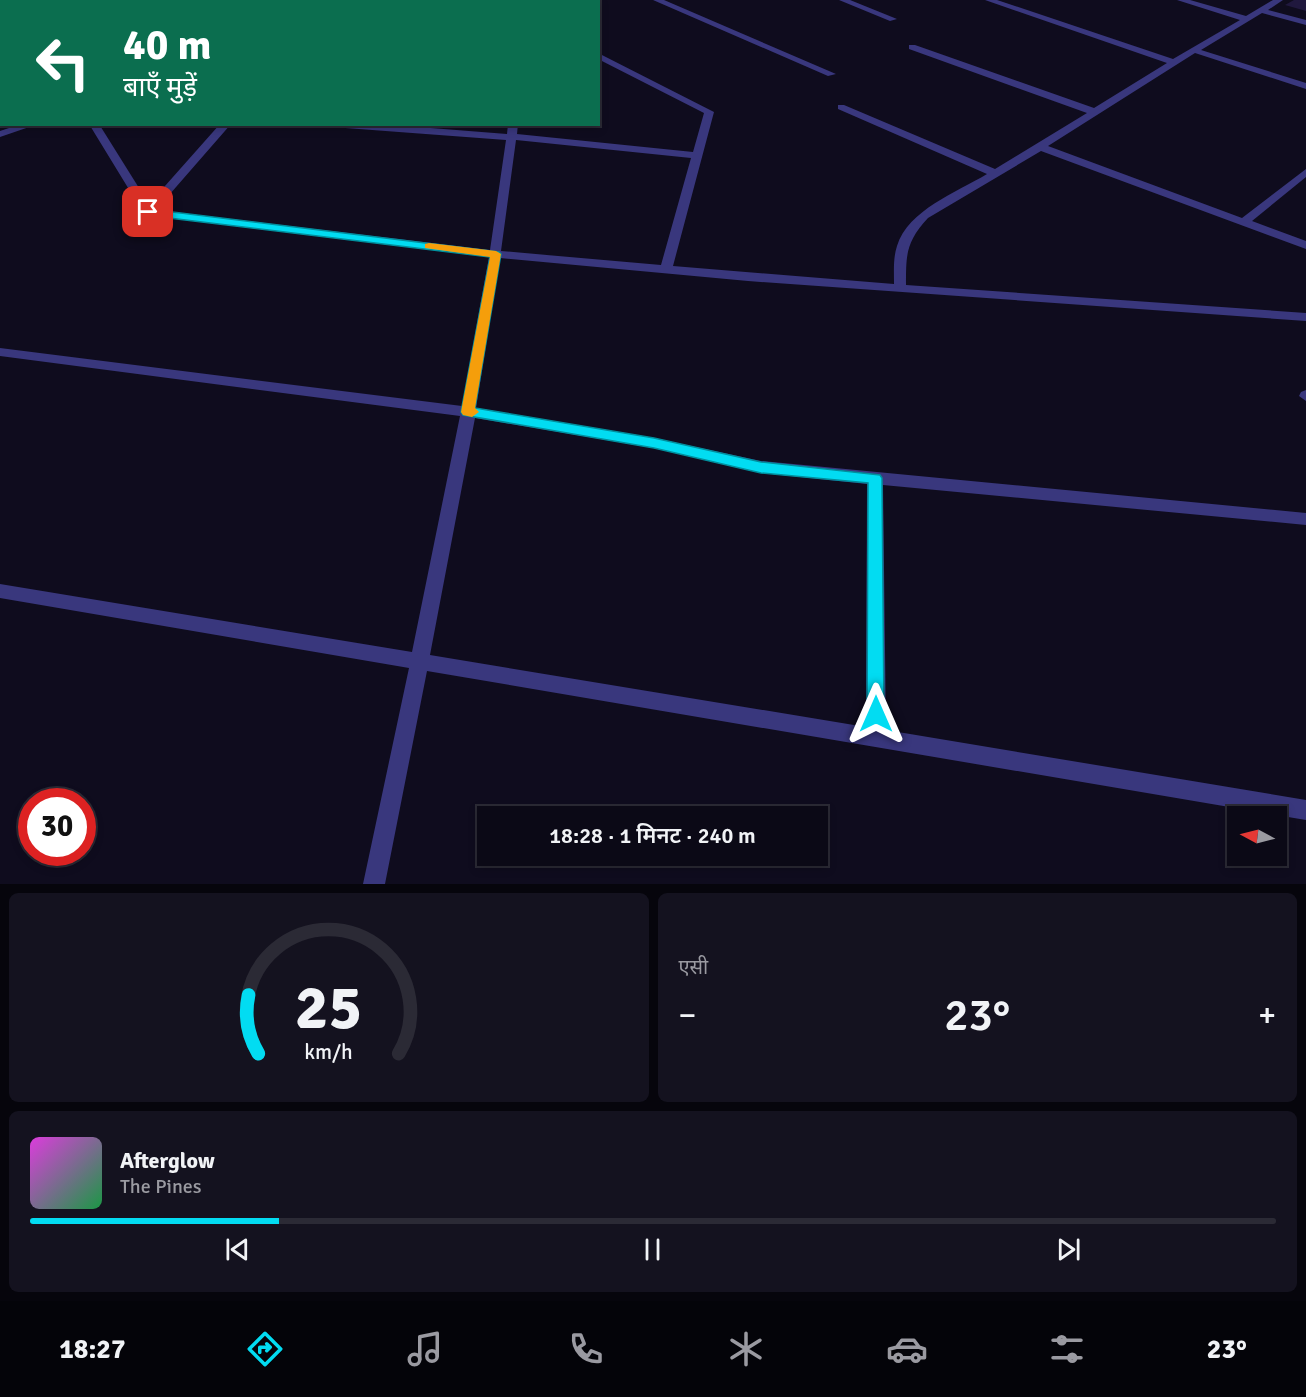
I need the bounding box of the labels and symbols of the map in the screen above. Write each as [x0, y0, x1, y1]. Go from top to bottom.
pin [122, 186, 173, 237]
position arrow [844, 682, 908, 746]
speed limit sign: 30 [18, 788, 96, 866]
north arrow [1227, 806, 1287, 866]

